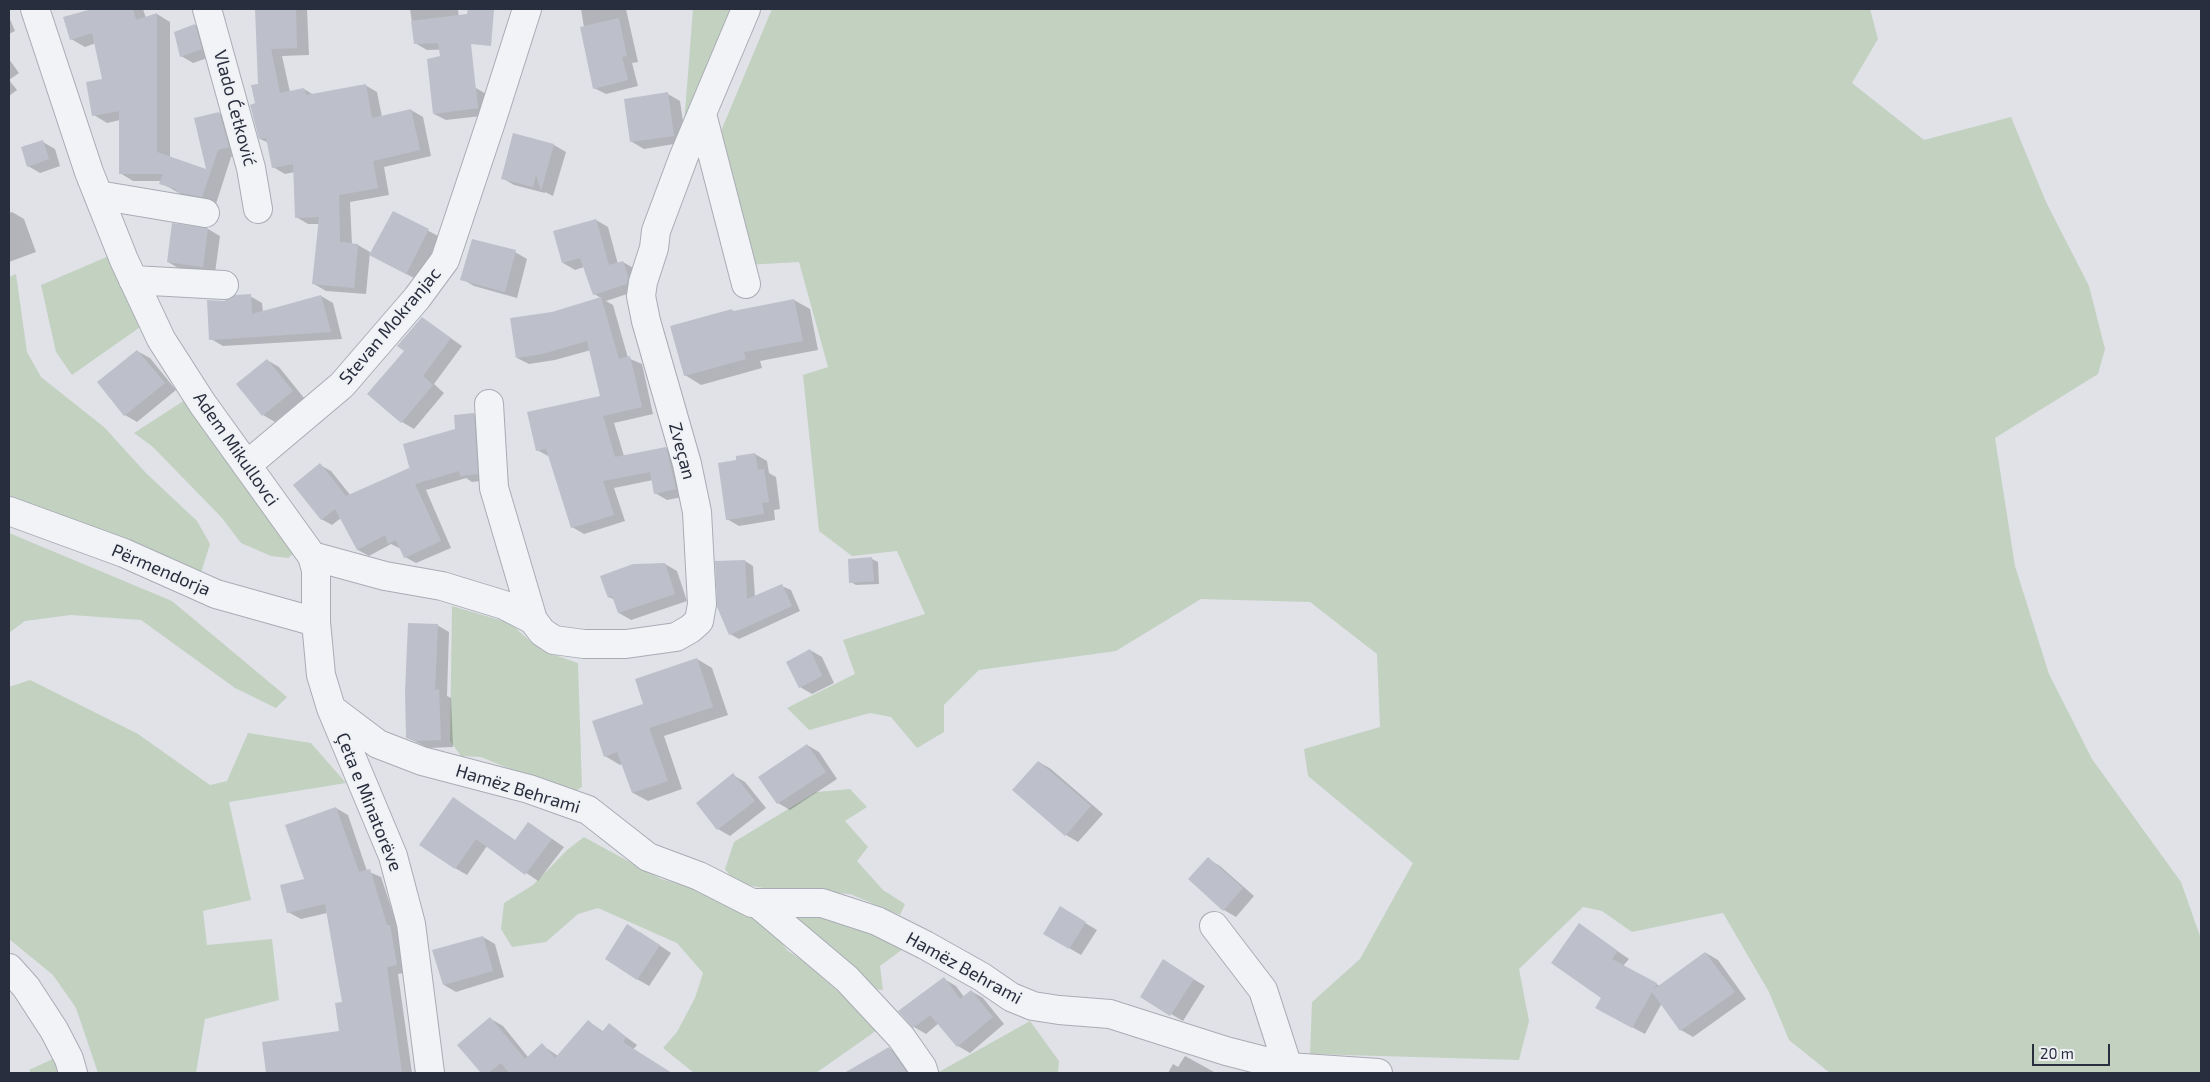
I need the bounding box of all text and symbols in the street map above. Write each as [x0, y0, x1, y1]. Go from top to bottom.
street label: Vlado Ćetković [209, 48, 261, 168]
street label: Stevan Mokranjac [335, 263, 445, 389]
street label: Adem Mikullovci [189, 388, 283, 510]
street label: Zveçan [664, 420, 700, 482]
street label: Përmendorja [108, 539, 214, 601]
street label: Çeta e Minatorëve [331, 729, 407, 875]
street label: Hamëz Behrami [453, 760, 583, 818]
street label: Hamëz Behrami [902, 927, 1026, 1009]
scale bar [2035, 1034, 2112, 1066]
text: 20 m [2040, 1044, 2074, 1062]

